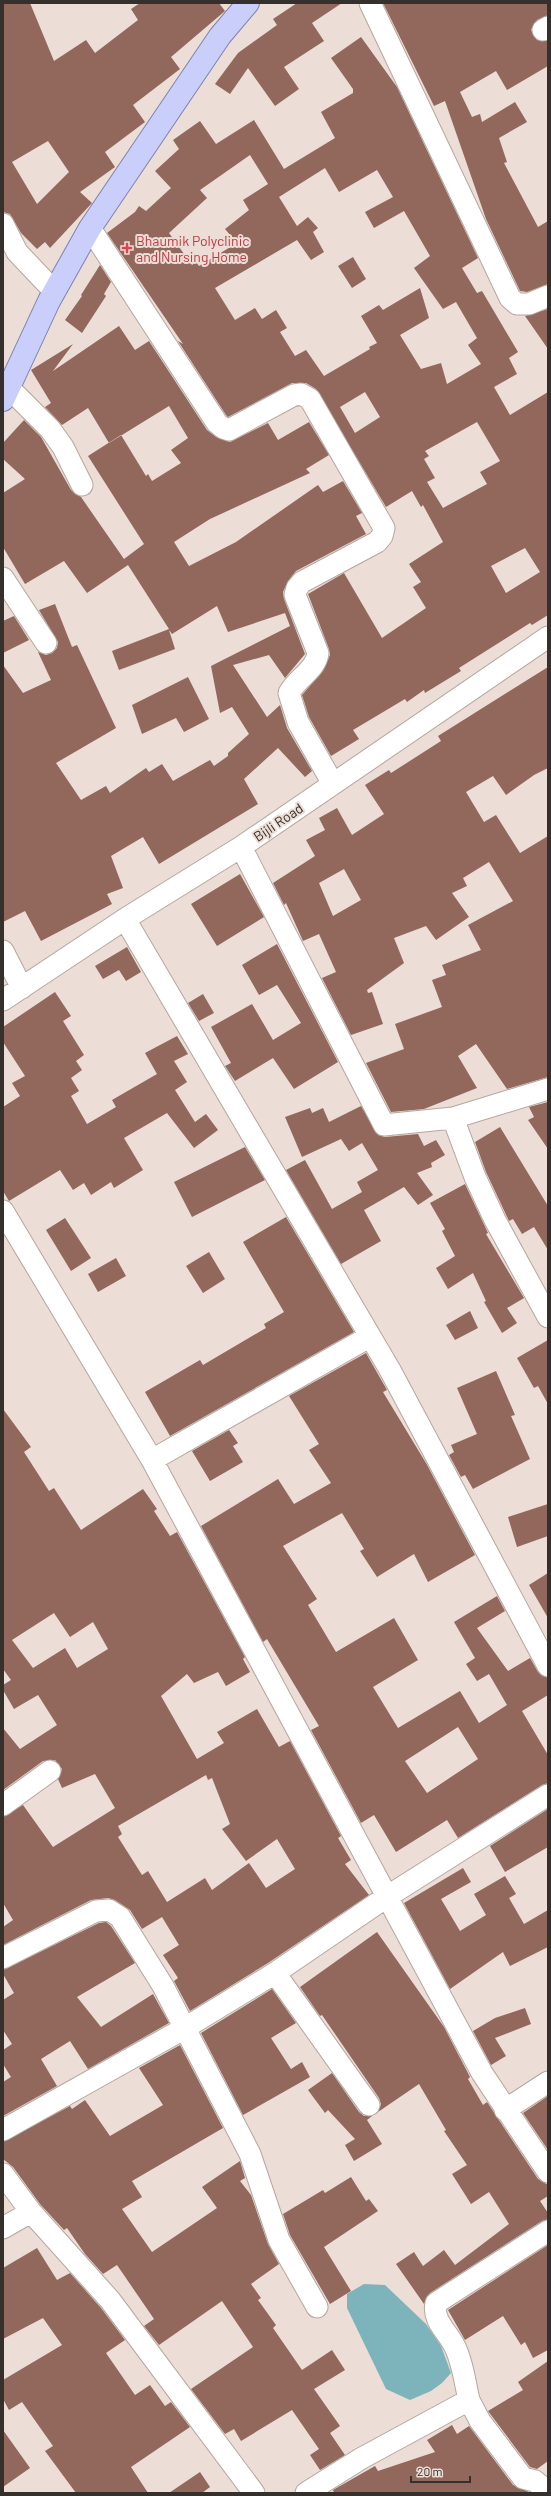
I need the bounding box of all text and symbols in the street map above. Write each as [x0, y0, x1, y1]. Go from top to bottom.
place label: Bhaumik Polyclinic and Nursing Home [136, 232, 250, 265]
marker: Bhaumik Polyclinic and Nursing Home [121, 242, 133, 254]
street label: Bijli Road [250, 799, 306, 845]
scale bar [411, 2458, 470, 2484]
text: 20 m [417, 2464, 443, 2478]

